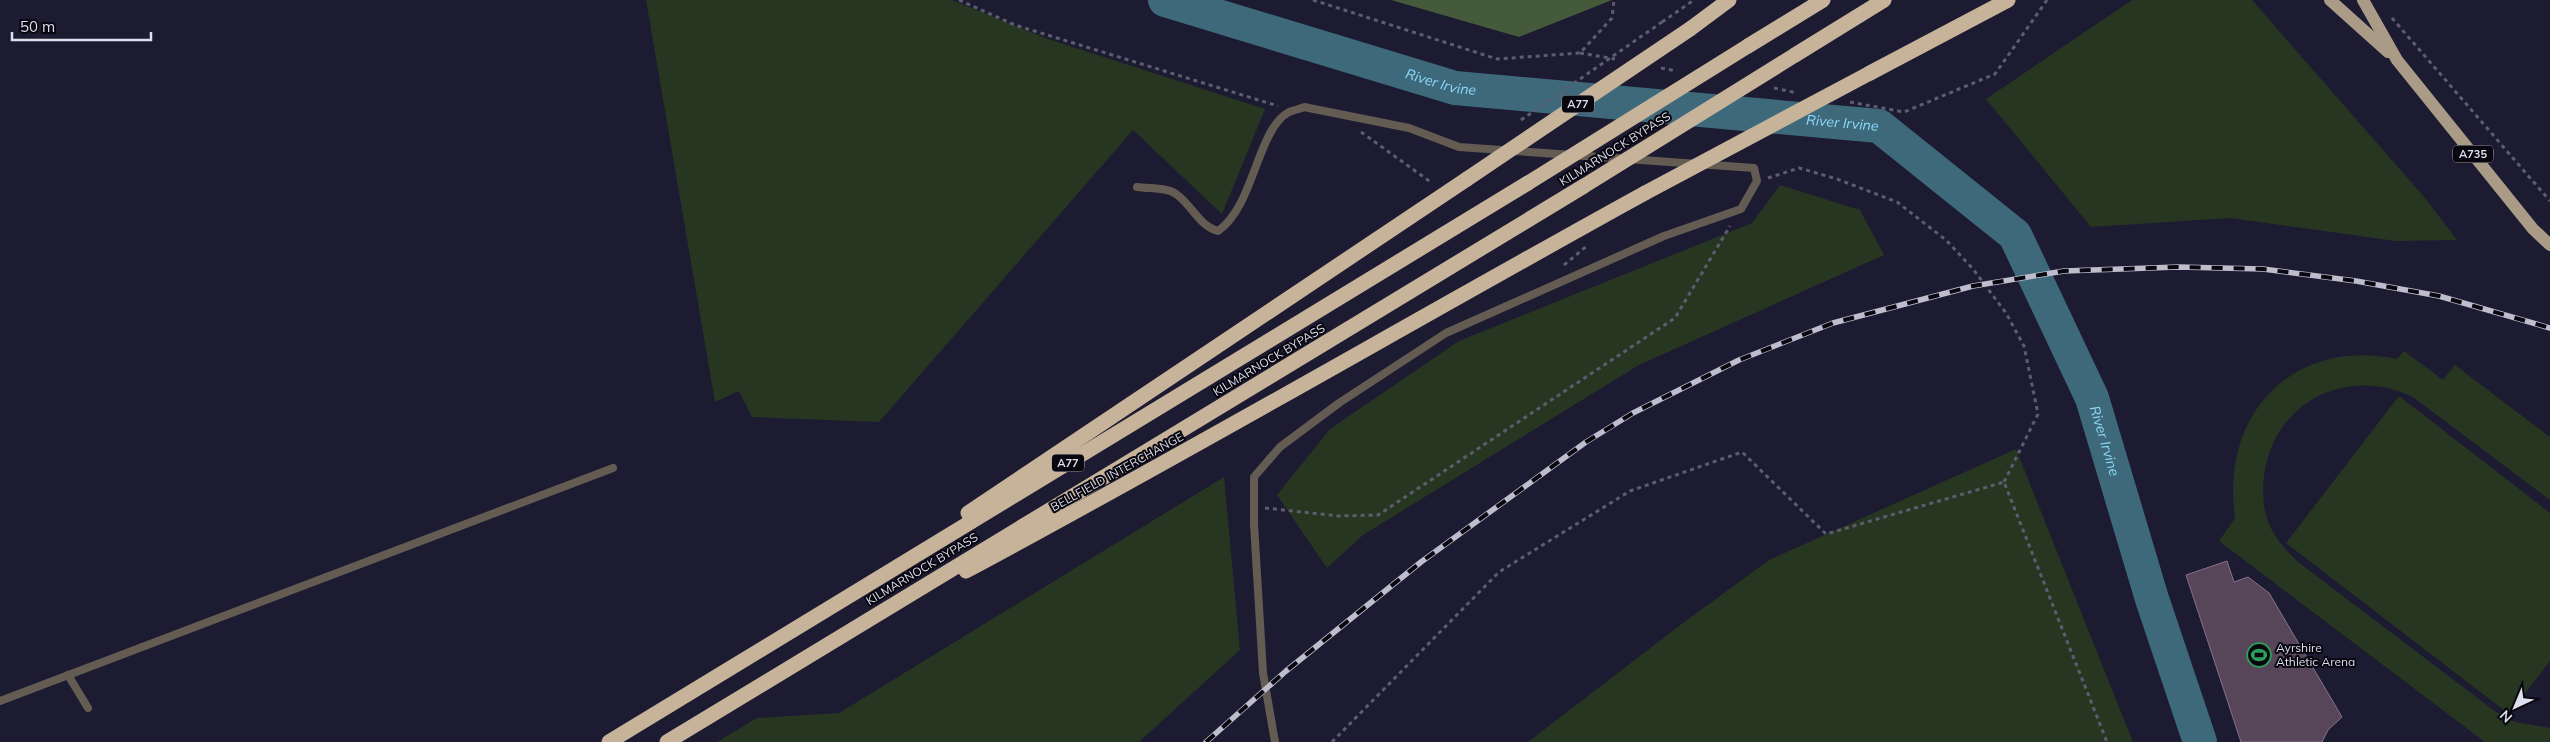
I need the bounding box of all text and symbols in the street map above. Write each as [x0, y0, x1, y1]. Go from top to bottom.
scale bar [12, 10, 151, 42]
text: 50 m [20, 17, 55, 36]
water label: River Irvine [1403, 64, 1477, 99]
road number: A77 [1562, 96, 1594, 112]
street label: KILMARNOCK BYPASS [1557, 108, 1673, 189]
water label: River Irvine [1805, 111, 1880, 135]
road number: A735 [2453, 146, 2493, 162]
street label: KILMARNOCK BYPASS [1210, 320, 1327, 399]
water label: River Irvine [2086, 403, 2124, 479]
street label: BELLFIELD INTERCHANGE [1048, 429, 1186, 514]
road number: A77 [1052, 454, 1084, 472]
street label: KILMARNOCK BYPASS [863, 529, 980, 608]
place label: Ayrshire Athletic Arena [2276, 640, 2355, 669]
sports icon: Ayrshire Athletic Arena [2246, 642, 2272, 668]
north arrow [2490, 682, 2540, 732]
text: N [2496, 706, 2516, 726]

